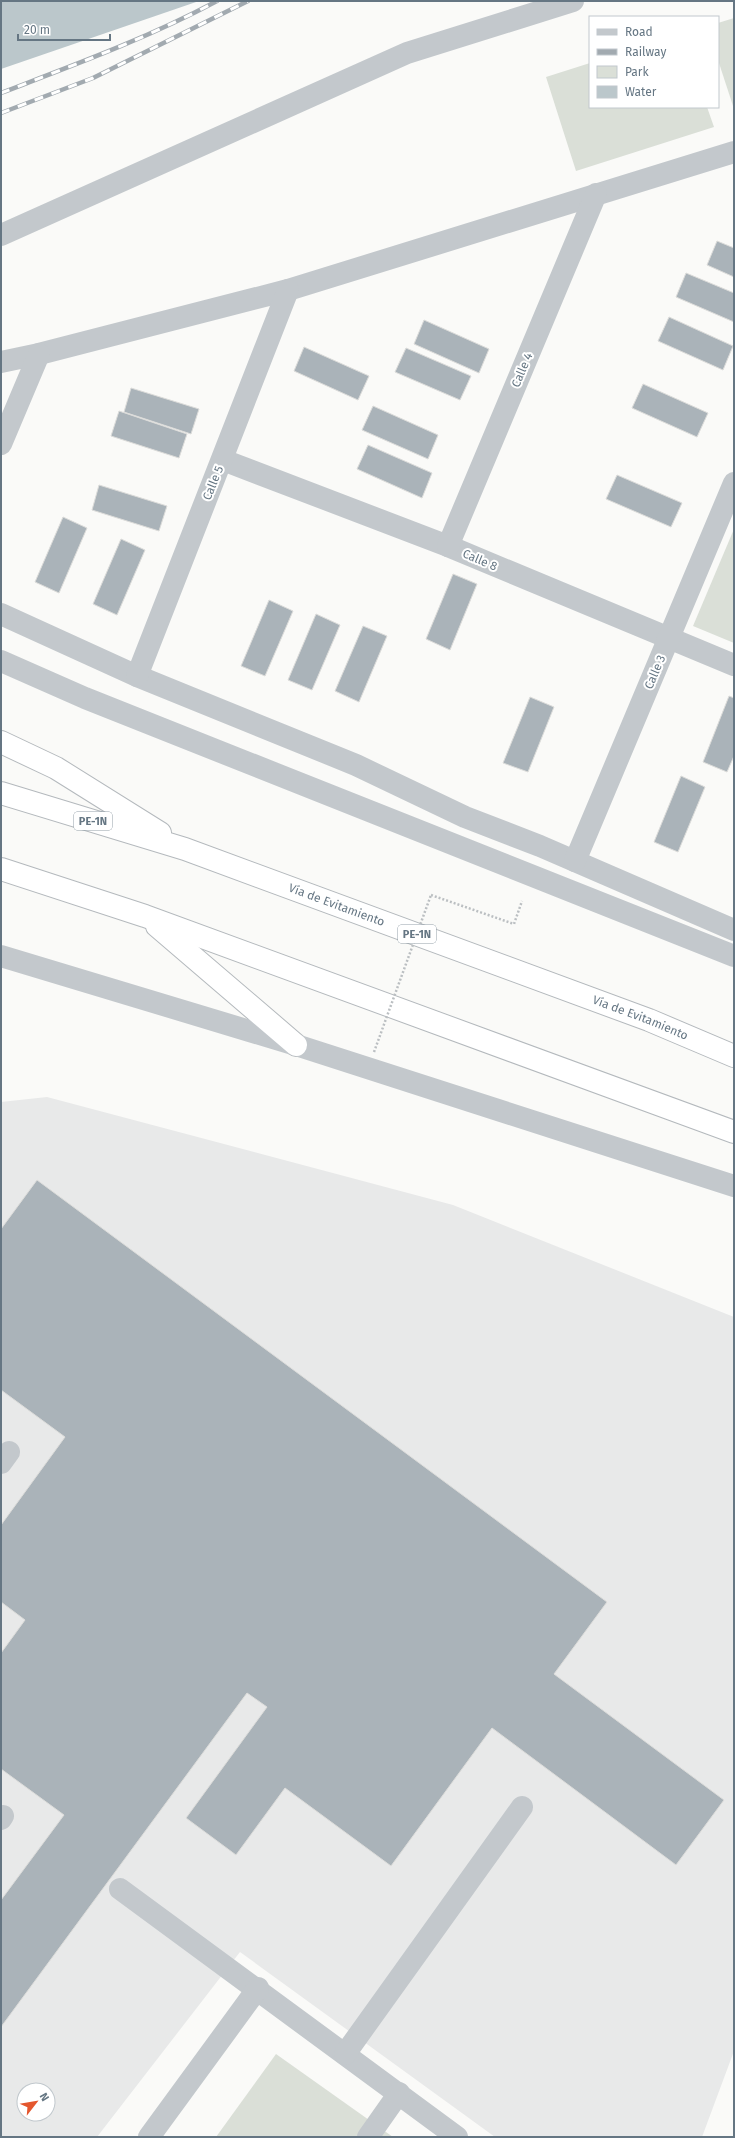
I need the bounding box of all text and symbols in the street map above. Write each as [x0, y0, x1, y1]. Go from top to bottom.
scale bar [18, 16, 110, 42]
legend [589, 16, 719, 108]
text: 20 m [24, 23, 50, 37]
text: Road [625, 25, 653, 39]
text: Railway [625, 45, 666, 59]
text: Park [625, 65, 649, 79]
text: Water [625, 85, 657, 99]
street label: Calle 4 [509, 350, 536, 389]
street label: Calle 5 [200, 464, 226, 502]
street label: Calle 8 [461, 546, 500, 574]
street label: Calle 3 [642, 653, 668, 691]
road number: PE-1N [74, 812, 112, 830]
street label: Vía de Evitamiento [287, 881, 387, 929]
road number: PE-1N [398, 925, 436, 943]
street label: Vía de Evitamiento [591, 993, 690, 1043]
north arrow [16, 2082, 56, 2122]
text: N [37, 2091, 52, 2104]

